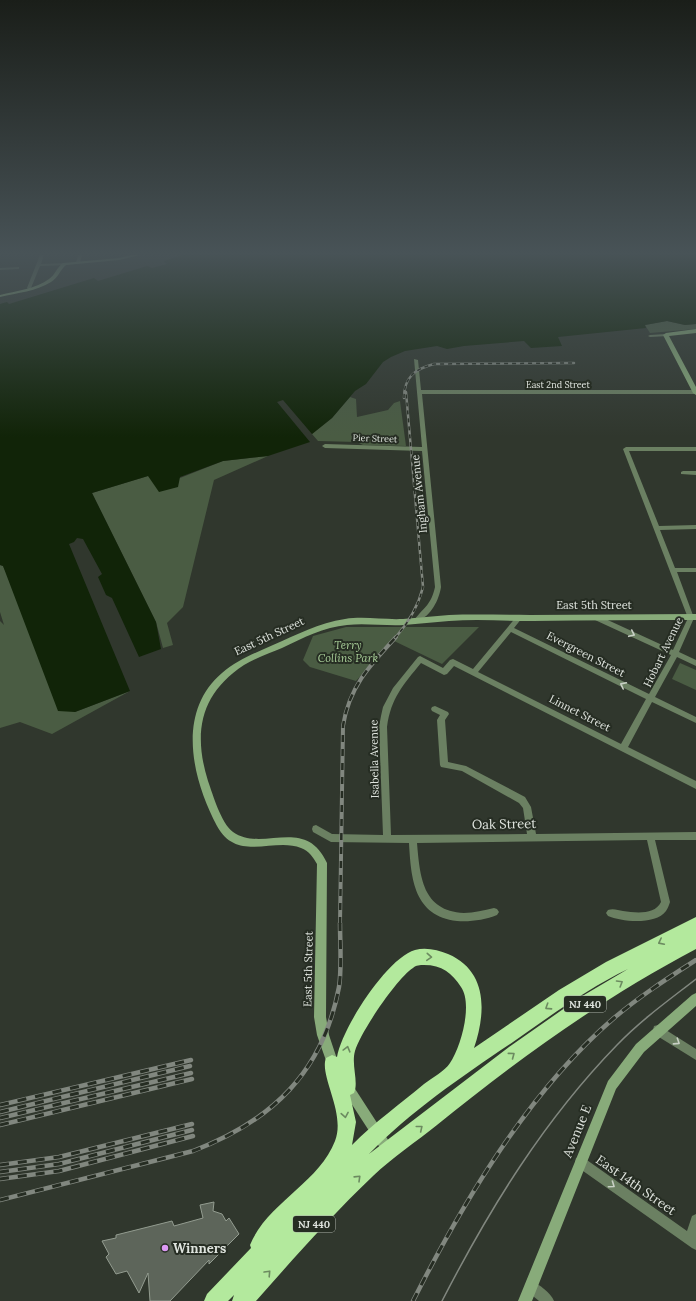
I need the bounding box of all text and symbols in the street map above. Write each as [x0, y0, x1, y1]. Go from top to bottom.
street label: East 2nd Street [526, 379, 590, 390]
street label: Pier Street [353, 432, 398, 444]
street label: Ingham Avenue [408, 454, 430, 534]
street label: East 5th Street [556, 598, 633, 612]
street label: East 5th Street [232, 613, 307, 658]
street label: Hobart Avenue [640, 615, 686, 689]
street label: Evergreen Street [544, 628, 628, 680]
one-way arrow [628, 629, 635, 637]
park label: Terry Collins Park [318, 638, 379, 665]
one-way arrow [620, 682, 627, 690]
street label: Linnet Street [547, 692, 614, 735]
street label: Isabella Avenue [366, 720, 382, 798]
street label: Oak Street [472, 815, 536, 833]
street label: East 5th Street [300, 930, 316, 1007]
one-way arrow [658, 937, 665, 945]
one-way arrow [426, 953, 433, 962]
one-way arrow [616, 980, 623, 987]
road number: NJ 440 [564, 996, 606, 1012]
one-way arrow [545, 1002, 552, 1009]
one-way arrow [673, 1038, 680, 1045]
one-way arrow [342, 1046, 351, 1053]
one-way arrow [507, 1053, 514, 1060]
street label: Avenue E [558, 1102, 595, 1161]
one-way arrow [340, 1112, 349, 1118]
one-way arrow [415, 1126, 422, 1133]
street label: East 14th Street [593, 1151, 679, 1219]
one-way arrow [353, 1176, 361, 1183]
one-way arrow [608, 1180, 615, 1188]
road number: NJ 440 [293, 1216, 335, 1232]
place label: Winners [173, 1240, 226, 1257]
marker: Winners [160, 1243, 170, 1253]
one-way arrow [264, 1270, 271, 1277]

